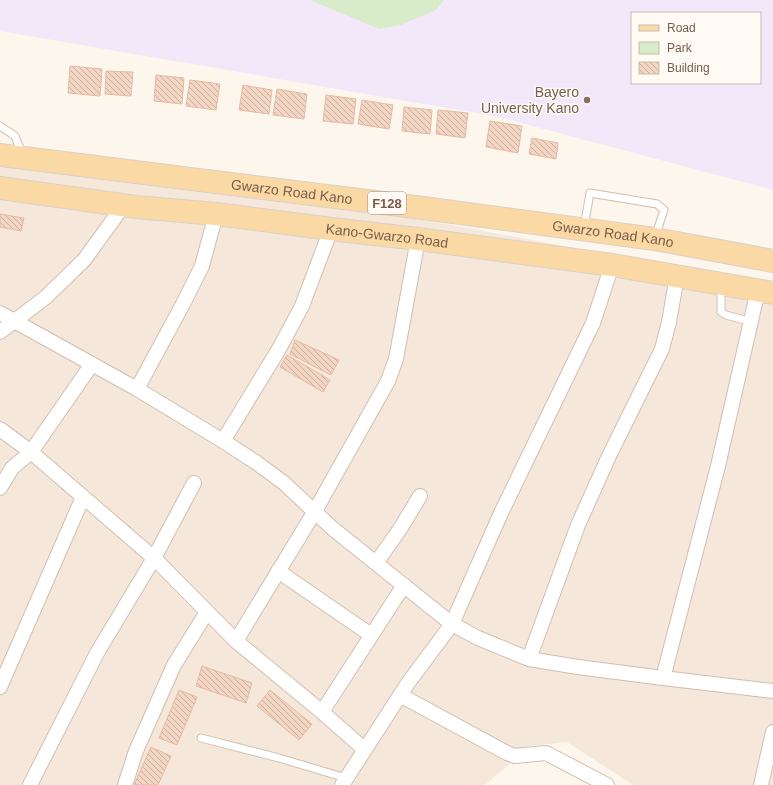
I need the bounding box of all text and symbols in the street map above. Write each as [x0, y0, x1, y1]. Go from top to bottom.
legend [631, 12, 761, 84]
text: Road [667, 21, 696, 35]
text: Park [667, 41, 693, 55]
text: Building [667, 61, 710, 75]
place label: Bayero University Kano [481, 84, 579, 116]
marker: Bayero University Kano [582, 95, 592, 105]
street label: Gwarzo Road Kano [230, 176, 354, 207]
road number: F128 [368, 192, 406, 214]
street label: Gwarzo Road Kano [551, 217, 675, 250]
street label: Kano-Gwarzo Road [325, 220, 449, 251]

